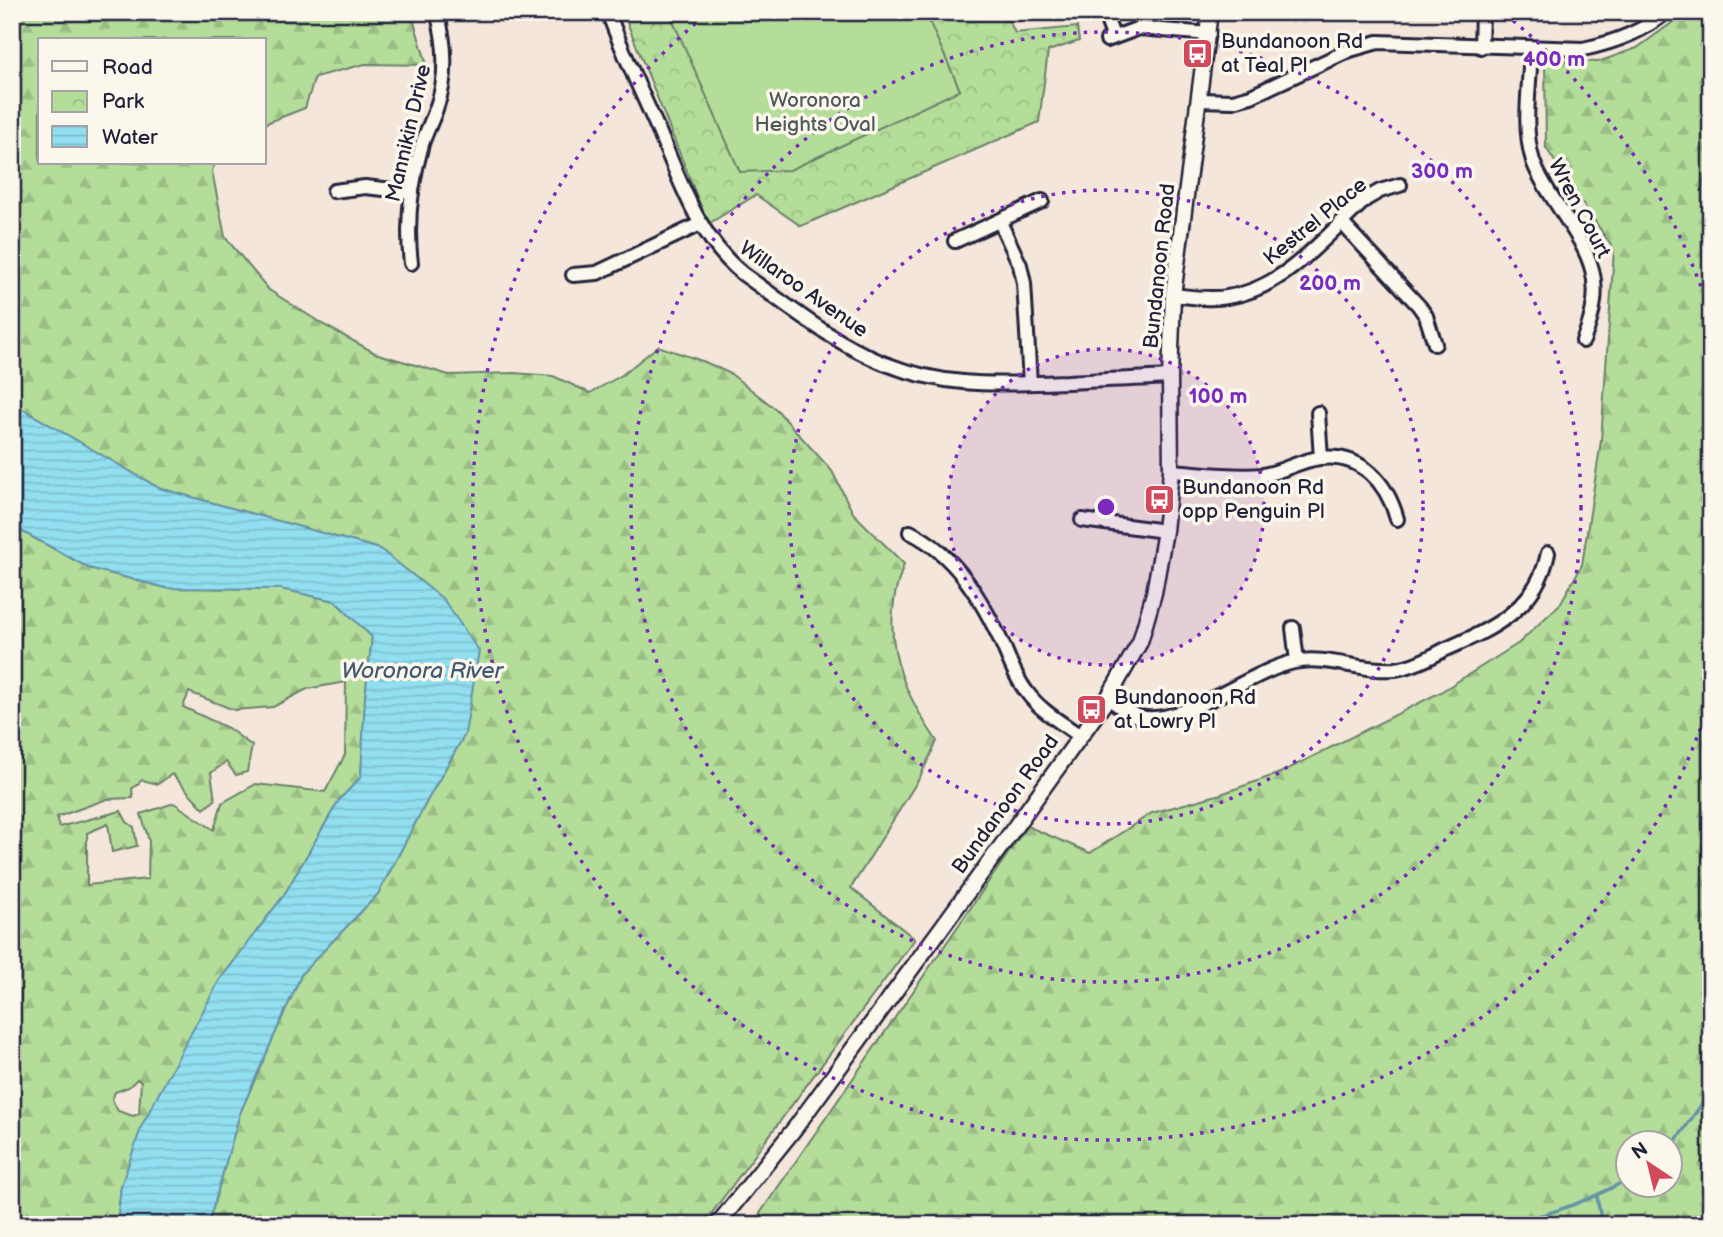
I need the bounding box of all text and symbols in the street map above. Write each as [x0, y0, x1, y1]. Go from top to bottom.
place label: Bundanoon Rd at Teal Pl [1221, 29, 1363, 78]
bus stop icon: Bundanoon Rd at Teal Pl [1181, 36, 1215, 70]
legend [38, 38, 266, 164]
text: 400 m [1523, 47, 1585, 72]
text: Road [102, 55, 153, 80]
street label: Mannikin Drive [380, 62, 436, 204]
park label: Woronora Heights Oval [754, 88, 876, 137]
text: Park [102, 89, 145, 114]
text: Water [102, 125, 158, 150]
street label: Wren Court [1543, 154, 1616, 263]
text: 300 m [1411, 159, 1473, 184]
street label: Kestrel Place [1259, 172, 1372, 271]
street label: Bundanoon Road [1138, 182, 1181, 350]
street label: Willaroo Avenue [735, 236, 873, 343]
text: 200 m [1299, 271, 1361, 296]
text: 100 m [1189, 384, 1247, 409]
place label: Bundanoon Rd opp Penguin Pl [1182, 475, 1325, 524]
bus stop icon: Bundanoon Rd opp Penguin Pl [1142, 482, 1176, 516]
centre of rings [1094, 495, 1118, 519]
water label: Woronora River [341, 657, 505, 685]
place label: Bundanoon Rd at Lowry Pl [1114, 685, 1256, 734]
bus stop icon: Bundanoon Rd at Lowry Pl [1074, 692, 1108, 726]
street label: Bundanoon Road [947, 730, 1064, 879]
north arrow [1614, 1128, 1684, 1198]
text: N [1628, 1138, 1653, 1165]

